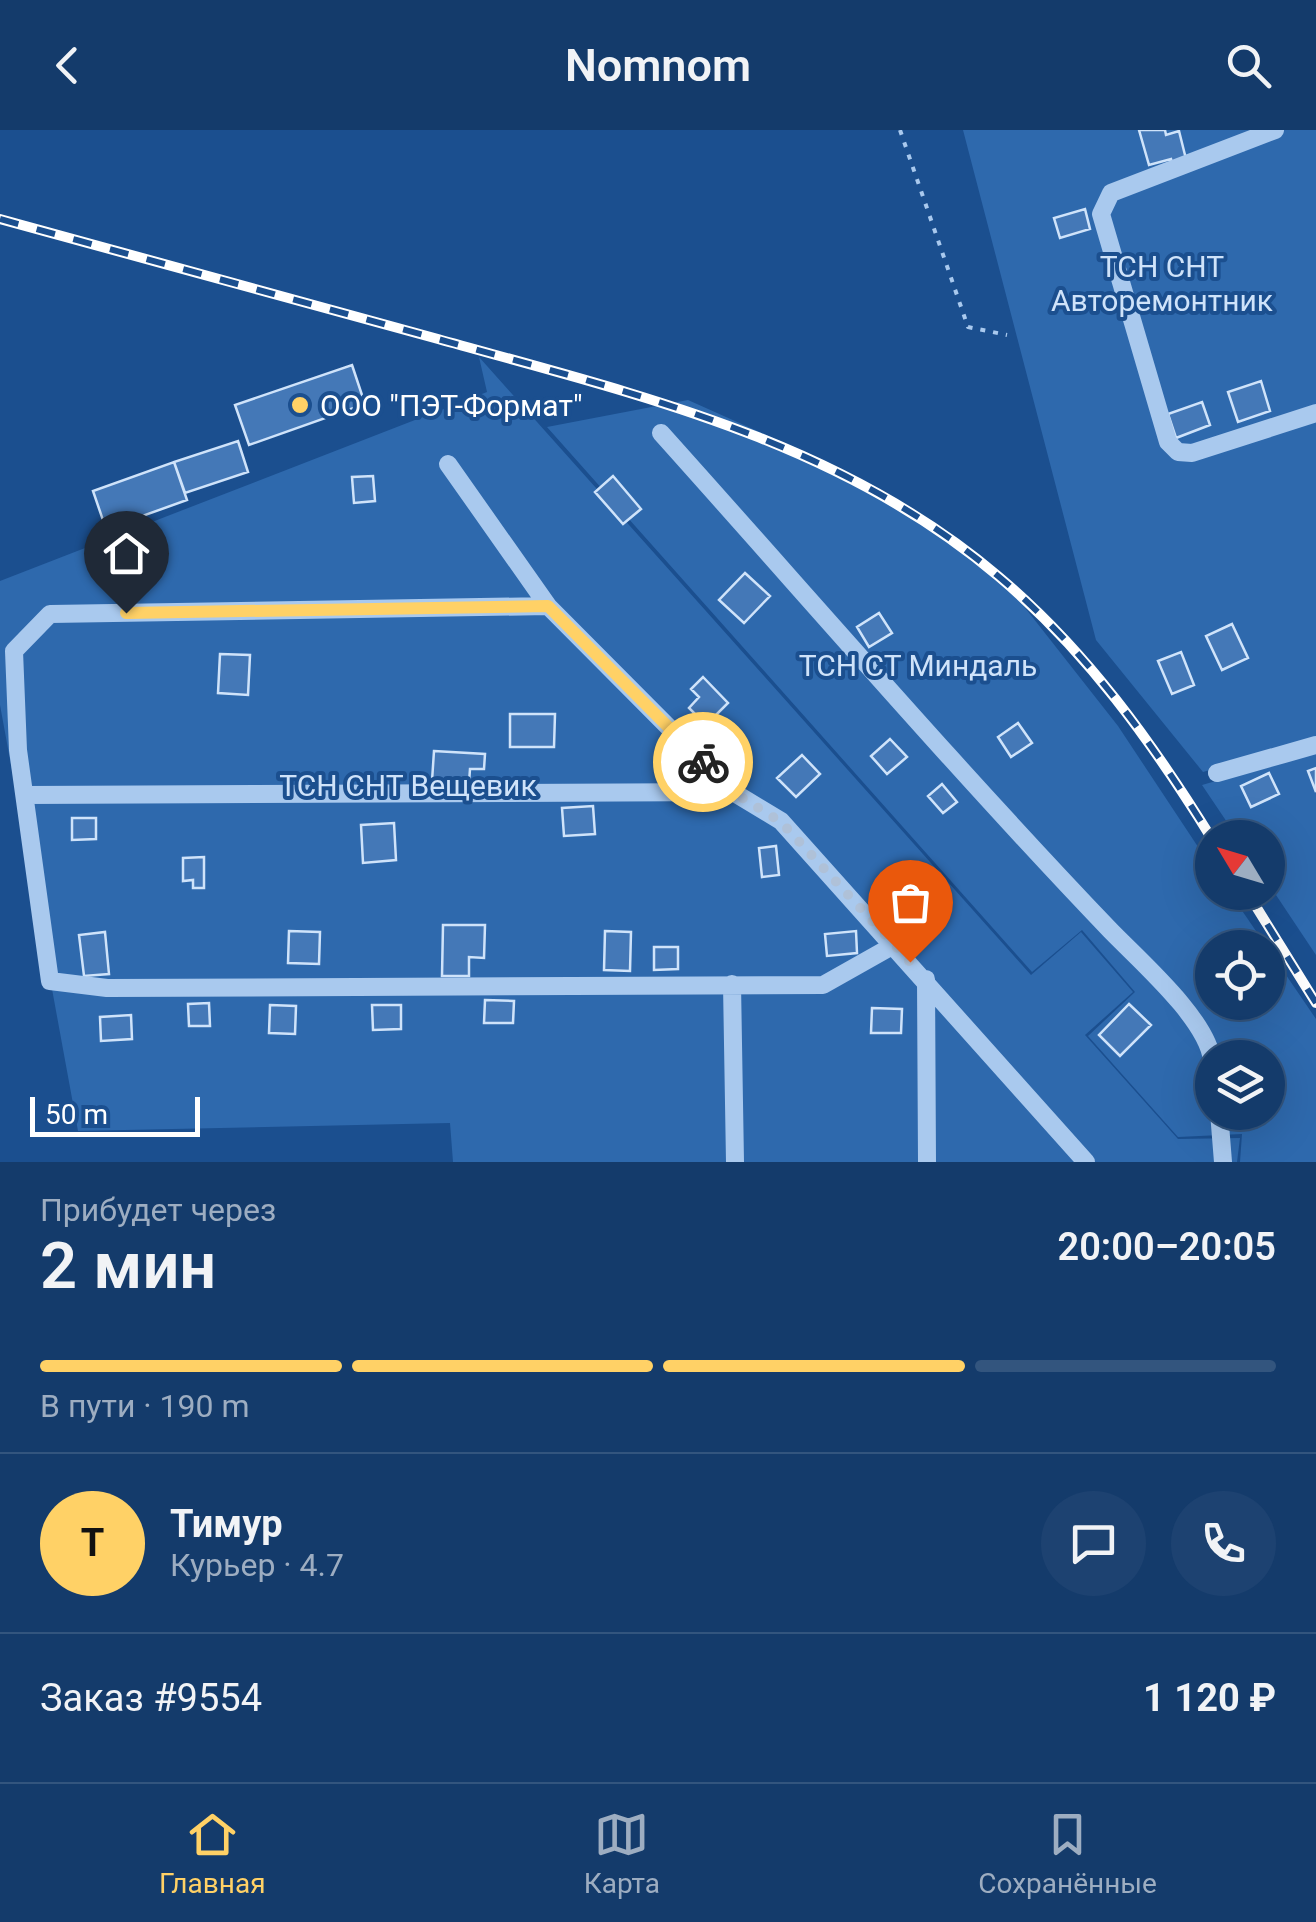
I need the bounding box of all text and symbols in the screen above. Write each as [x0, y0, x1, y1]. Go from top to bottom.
icon: back [40, 38, 95, 93]
icon: search [1221, 38, 1276, 93]
text: Nomnom [565, 39, 751, 92]
park label: ТСН СНТ Авторемонтник [1051, 249, 1273, 318]
place label: ООО "ПЭТ-Формат" [320, 388, 583, 423]
marker: ООО "ПЭТ-Формат" [289, 394, 311, 416]
pin [84, 511, 169, 614]
icon: home [99, 526, 154, 581]
park label: ТСН СТ Миндаль [799, 648, 1037, 683]
courier [653, 712, 753, 812]
icon: bike [676, 735, 731, 790]
park label: ТСН СНТ Вещевик [279, 768, 537, 803]
north arrow [1195, 820, 1285, 910]
map controls [1195, 820, 1285, 1130]
pin [868, 860, 953, 963]
icon: bag [883, 875, 938, 930]
button: locate [1195, 930, 1285, 1020]
button: layers [1195, 1040, 1285, 1130]
scale bar [30, 1092, 200, 1136]
text: 50 m [45, 1098, 108, 1131]
text: Прибудет через [40, 1191, 276, 1229]
text: 20:00–20:05 [1057, 1225, 1276, 1269]
text: 2 мин [40, 1228, 216, 1304]
text: В пути · 190 m [40, 1387, 250, 1425]
button: chat [1041, 1491, 1146, 1596]
button: phone [1171, 1491, 1276, 1596]
text: Тимур [170, 1502, 283, 1546]
text: Т [81, 1521, 104, 1565]
text: Курьер · 4.7 [170, 1546, 344, 1584]
text: Заказ #9554 [40, 1676, 262, 1720]
text: 1 120 ₽ [1143, 1676, 1276, 1720]
tab: Главная [159, 1807, 266, 1900]
tab: Карта [584, 1807, 660, 1900]
tab: Сохранённые [978, 1807, 1157, 1900]

